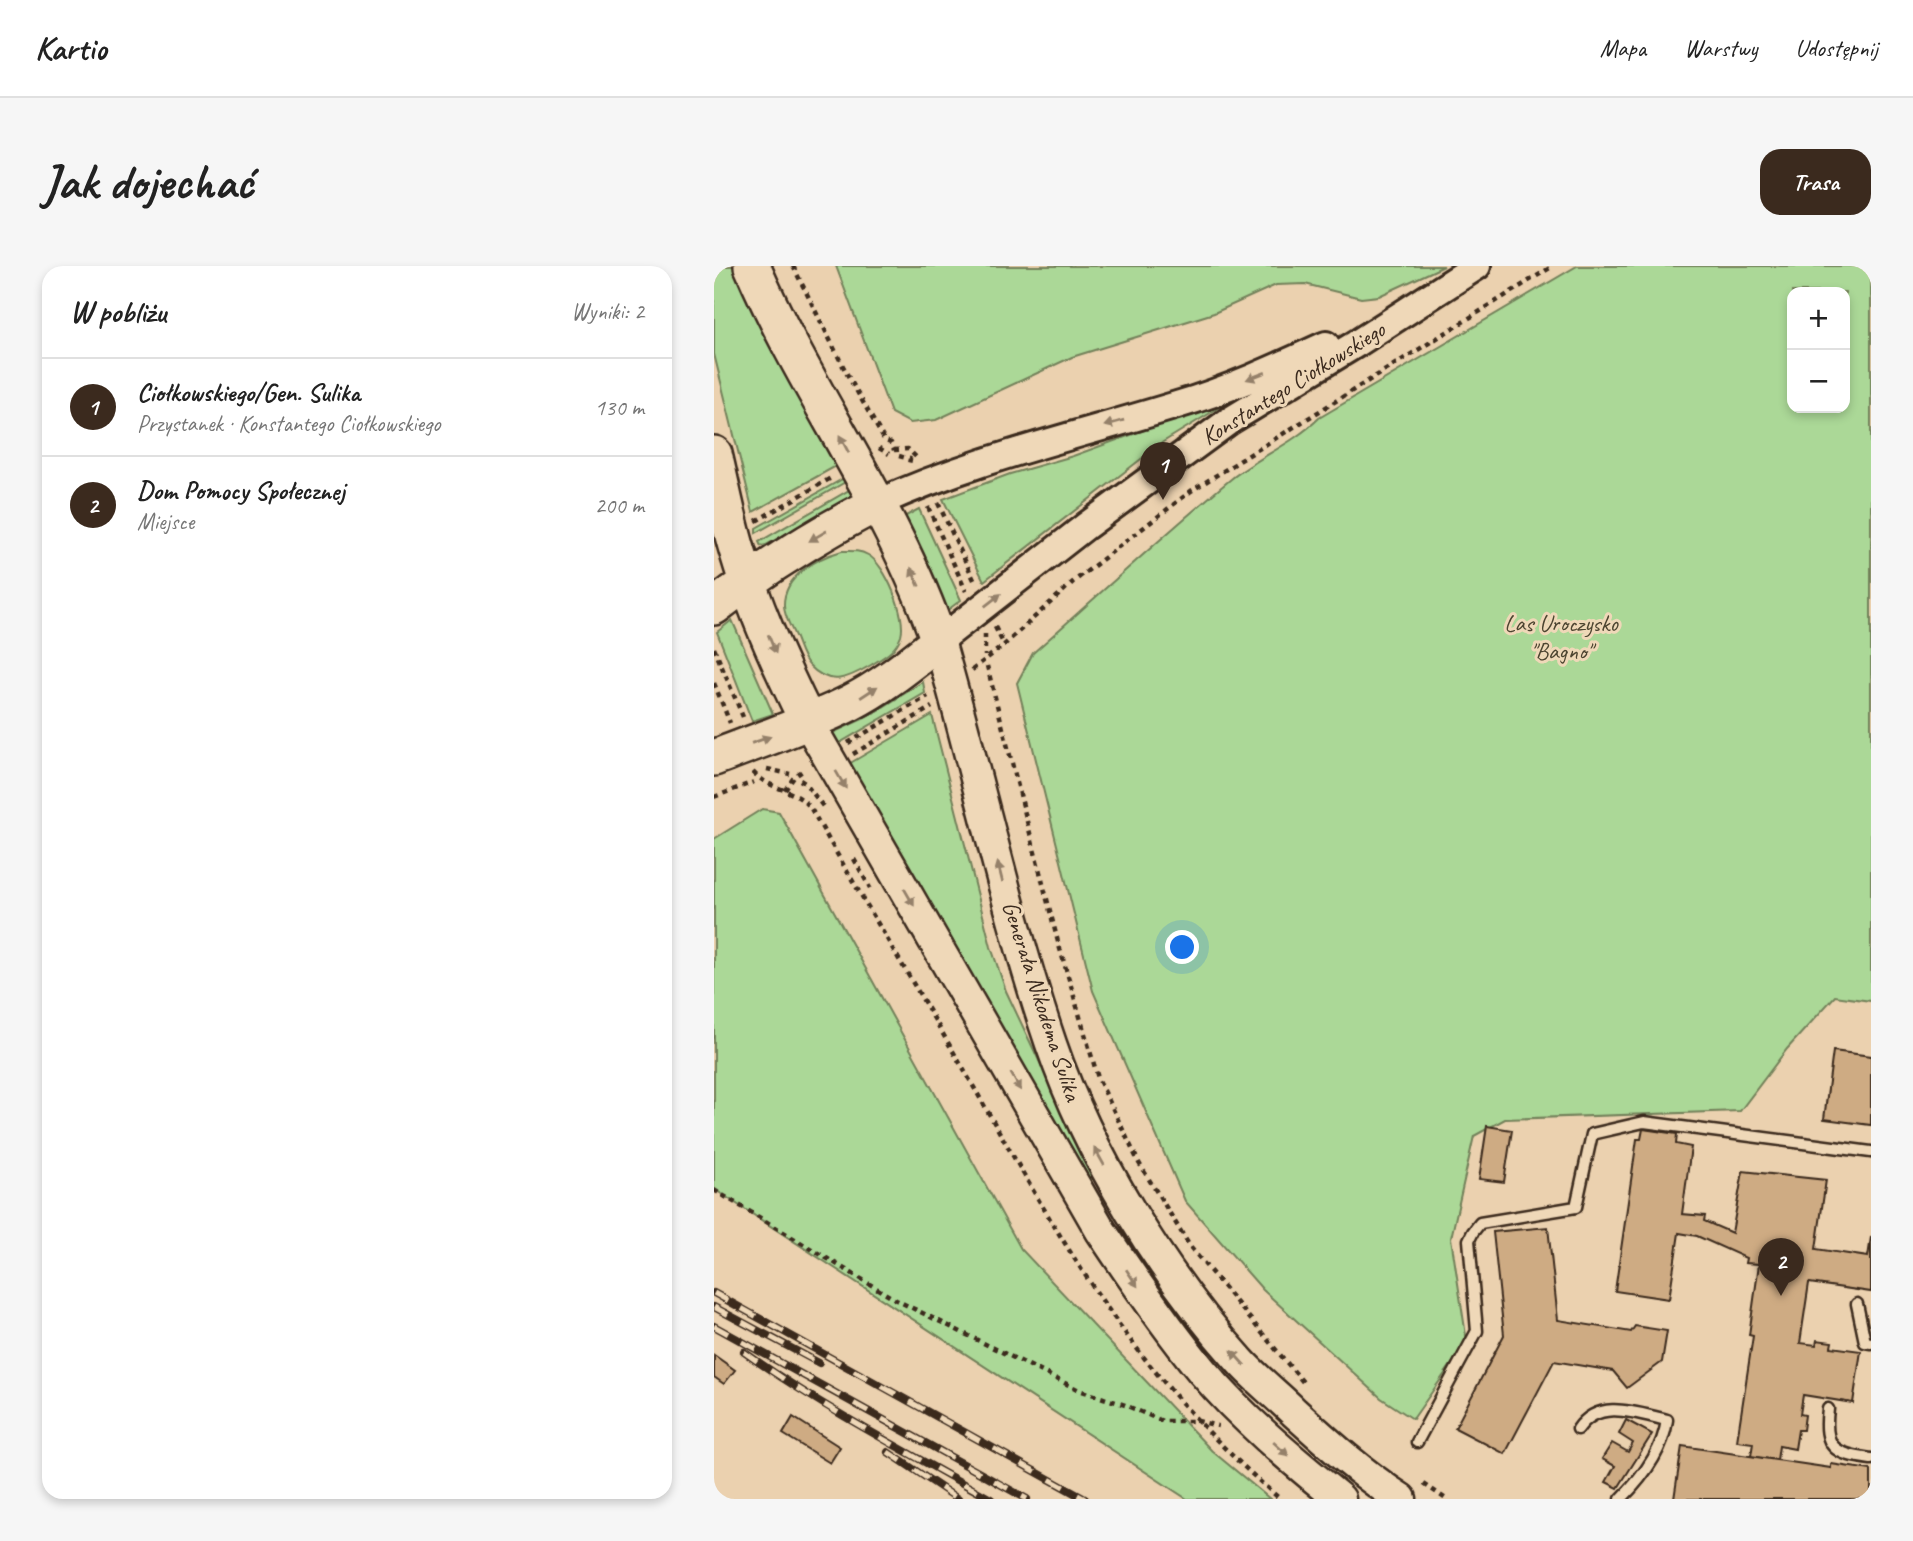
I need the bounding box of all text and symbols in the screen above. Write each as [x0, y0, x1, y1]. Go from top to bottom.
text: Kartio [35, 27, 106, 69]
text: Mapa [1600, 33, 1646, 63]
text: Warstwy [1684, 33, 1757, 63]
text: Udostępnij [1795, 33, 1878, 63]
button: Trasa [1760, 149, 1871, 215]
text: Jak dojechać [42, 151, 253, 213]
map controls [1787, 287, 1850, 413]
button: + [1787, 287, 1850, 350]
text: W pobliżu [70, 293, 166, 331]
text: Wyniki: 2 [571, 297, 644, 326]
street label: Konstantego Ciołkowskiego [1196, 314, 1392, 452]
button: − [1787, 350, 1850, 413]
one-way arrow [1245, 371, 1266, 382]
text: Ciołkowskiego/Gen. Sulika [137, 376, 360, 409]
text: 1 [88, 393, 98, 422]
text: 130 m [595, 393, 644, 422]
text: Przystanek · Konstantego Ciołkowskiego [137, 409, 440, 438]
one-way arrow [1103, 418, 1125, 429]
one-way arrow [839, 434, 850, 454]
pin: 1 [1140, 442, 1186, 500]
text: Dom Pomocy Społecznej [137, 474, 345, 507]
text: 2 [88, 491, 98, 520]
text: 200 m [595, 491, 644, 520]
text: Miejsce [137, 507, 194, 536]
one-way arrow [808, 530, 827, 542]
one-way arrow [909, 567, 921, 587]
one-way arrow [984, 592, 1002, 607]
park label: Las Uroczysko "Bagno" [1504, 608, 1619, 666]
one-way arrow [767, 634, 778, 655]
one-way arrow [859, 685, 879, 698]
one-way arrow [751, 734, 772, 745]
one-way arrow [835, 770, 847, 790]
one-way arrow [994, 861, 1005, 883]
one-way arrow [903, 888, 916, 907]
street label: Generała Nikodema Sulika [996, 897, 1089, 1106]
your location [1165, 930, 1199, 964]
one-way arrow [1010, 1072, 1023, 1091]
one-way arrow [1093, 1146, 1105, 1166]
pin: 2 [1758, 1238, 1804, 1296]
one-way arrow [1125, 1268, 1138, 1287]
one-way arrow [1230, 1349, 1246, 1367]
one-way arrow [1272, 1441, 1290, 1457]

